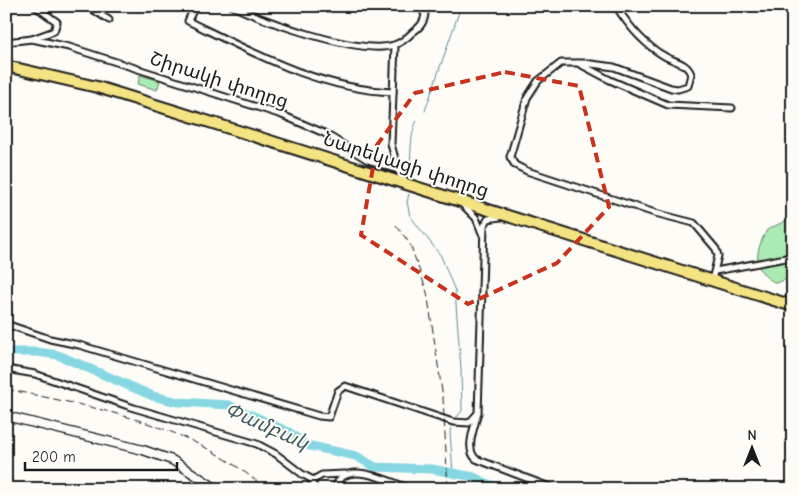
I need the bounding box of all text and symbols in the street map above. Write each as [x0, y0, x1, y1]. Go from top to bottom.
street label: Շիրակի փողոց [147, 47, 291, 113]
street label: Նարեկացի փողոց [320, 128, 492, 202]
water label: Փամբակ [222, 397, 313, 455]
north arrow [726, 422, 776, 472]
text: N [747, 427, 757, 444]
scale bar [25, 440, 178, 472]
text: 200 m [32, 448, 76, 466]

